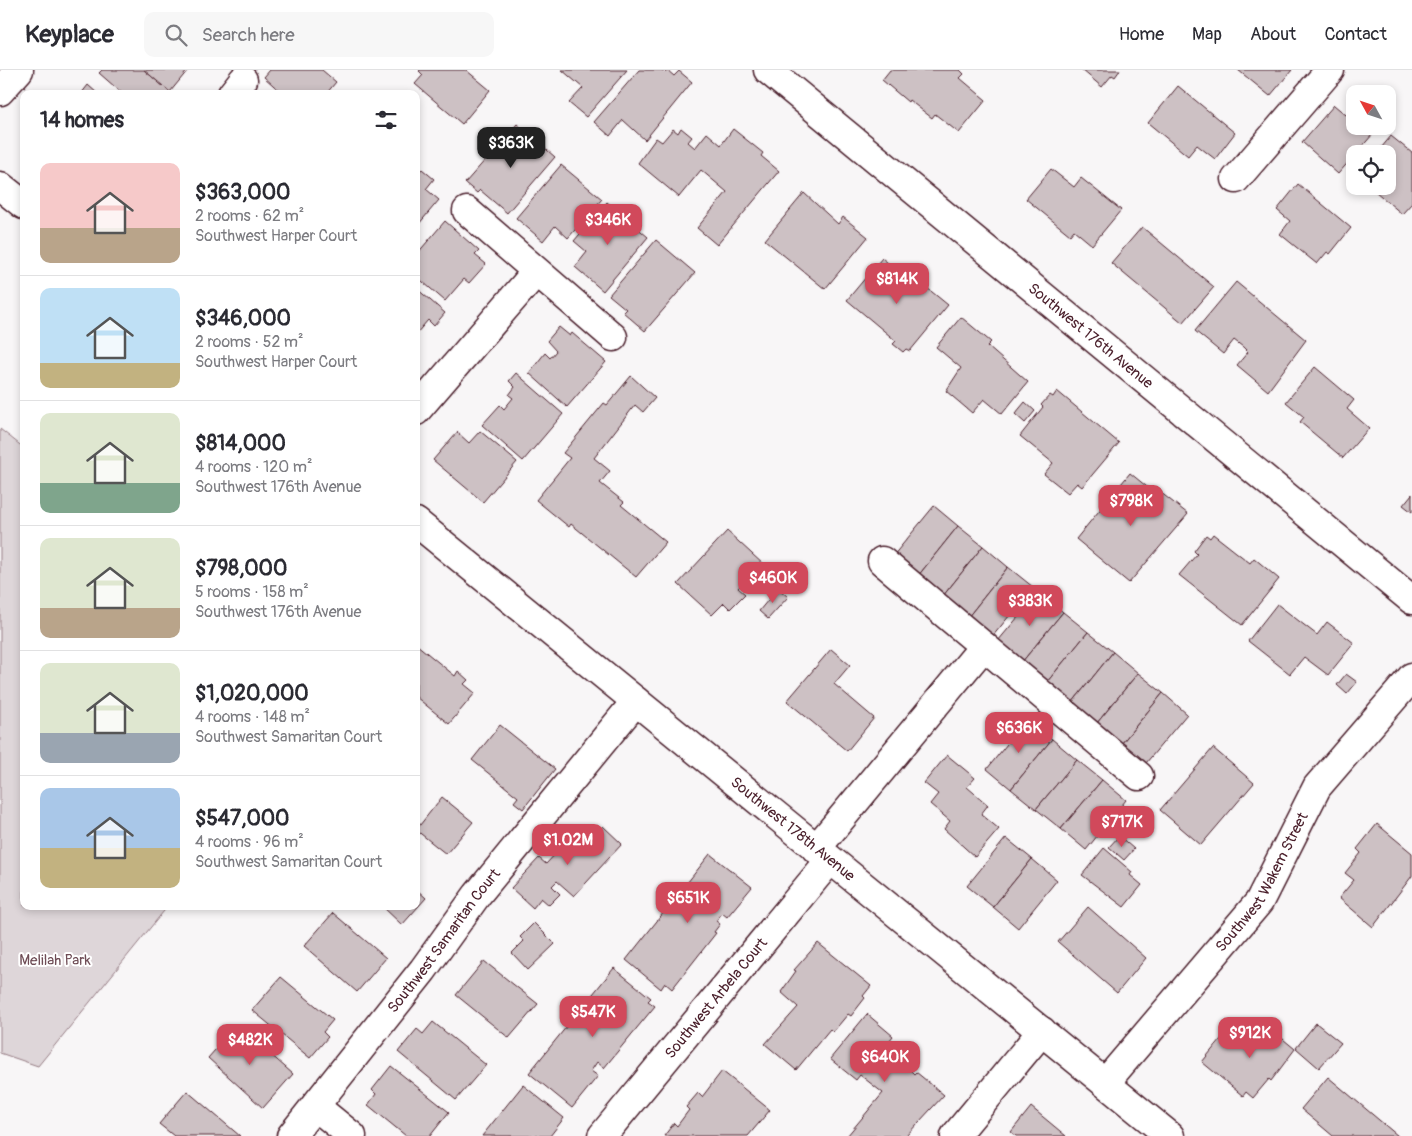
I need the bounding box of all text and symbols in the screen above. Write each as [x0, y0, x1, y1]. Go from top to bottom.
search box [144, 12, 494, 57]
text: Keyplace [25, 20, 114, 49]
icon: search [162, 21, 190, 49]
text: Search here [202, 23, 295, 47]
text: Home [1119, 23, 1164, 46]
text: Map [1192, 23, 1222, 46]
text: About [1250, 23, 1296, 46]
text: Contact [1324, 23, 1387, 46]
north arrow [1346, 85, 1396, 135]
map controls [1346, 85, 1396, 195]
icon: filters [372, 106, 400, 134]
text: 14 homes [40, 107, 124, 134]
pin: $363K [476, 126, 546, 169]
text: $363K [488, 133, 534, 153]
button: locate [1346, 145, 1396, 195]
text: $363,000 [195, 179, 290, 206]
icon: home [80, 183, 140, 243]
pin: $346K [573, 204, 643, 246]
text: 2 rooms · 62 m² [195, 206, 304, 226]
text: $346K [585, 210, 631, 230]
text: Southwest Harper Court [195, 226, 357, 246]
pin: $814K [862, 262, 932, 305]
text: $814K [876, 269, 918, 289]
street label: Southwest 176th Avenue [1024, 279, 1157, 393]
text: $346,000 [195, 305, 291, 332]
icon: home [80, 308, 140, 368]
text: 2 rooms · 52 m² [195, 332, 304, 352]
text: Southwest Harper Court [195, 352, 357, 372]
text: $814,000 [195, 430, 286, 457]
icon: home [80, 433, 140, 493]
text: 4 rooms · 120 m² [195, 457, 312, 477]
text: Southwest 176th Avenue [195, 477, 361, 497]
pin: $798K [1096, 484, 1166, 527]
text: $798K [1109, 491, 1153, 511]
text: $798,000 [195, 555, 287, 582]
icon: home [80, 558, 140, 618]
pin: $460K [738, 562, 808, 604]
text: $460K [749, 568, 797, 588]
text: 5 rooms · 158 m² [195, 582, 309, 602]
pin: $383K [995, 584, 1065, 627]
text: $383K [1008, 591, 1052, 611]
text: Southwest 176th Avenue [195, 602, 361, 622]
text: $1,020,000 [195, 680, 309, 707]
icon: home [80, 683, 140, 743]
text: 4 rooms · 148 m² [195, 707, 310, 727]
pin: $636K [984, 712, 1054, 754]
text: $636K [996, 718, 1042, 738]
text: Southwest Samaritan Court [195, 727, 382, 747]
street label: Southwest 178th Avenue [726, 773, 859, 886]
text: $547,000 [195, 805, 289, 832]
pin: $717K [1087, 806, 1157, 848]
icon: home [80, 808, 140, 868]
street label: Southwest Wakem Street [1212, 809, 1313, 956]
text: $717K [1101, 812, 1143, 832]
pin: $1.02M [527, 824, 609, 866]
text: $1.02M [543, 830, 593, 850]
text: 4 rooms · 96 m² [195, 832, 304, 852]
text: Southwest Samaritan Court [195, 852, 382, 872]
street label: Southwest Samaritan Court [384, 864, 505, 1017]
pin: $651K [653, 882, 723, 924]
text: $651K [667, 888, 709, 908]
street label: Southwest Arbela Court [661, 933, 772, 1063]
park label: Melilah Park [19, 951, 92, 970]
pin: $547K [558, 996, 628, 1038]
text: $547K [571, 1002, 615, 1022]
pin: $912K [1215, 1016, 1285, 1059]
text: $912K [1229, 1023, 1271, 1043]
pin: $482K [215, 1024, 285, 1066]
text: $482K [228, 1030, 272, 1050]
pin: $640K [850, 1040, 920, 1083]
text: $640K [861, 1047, 909, 1067]

